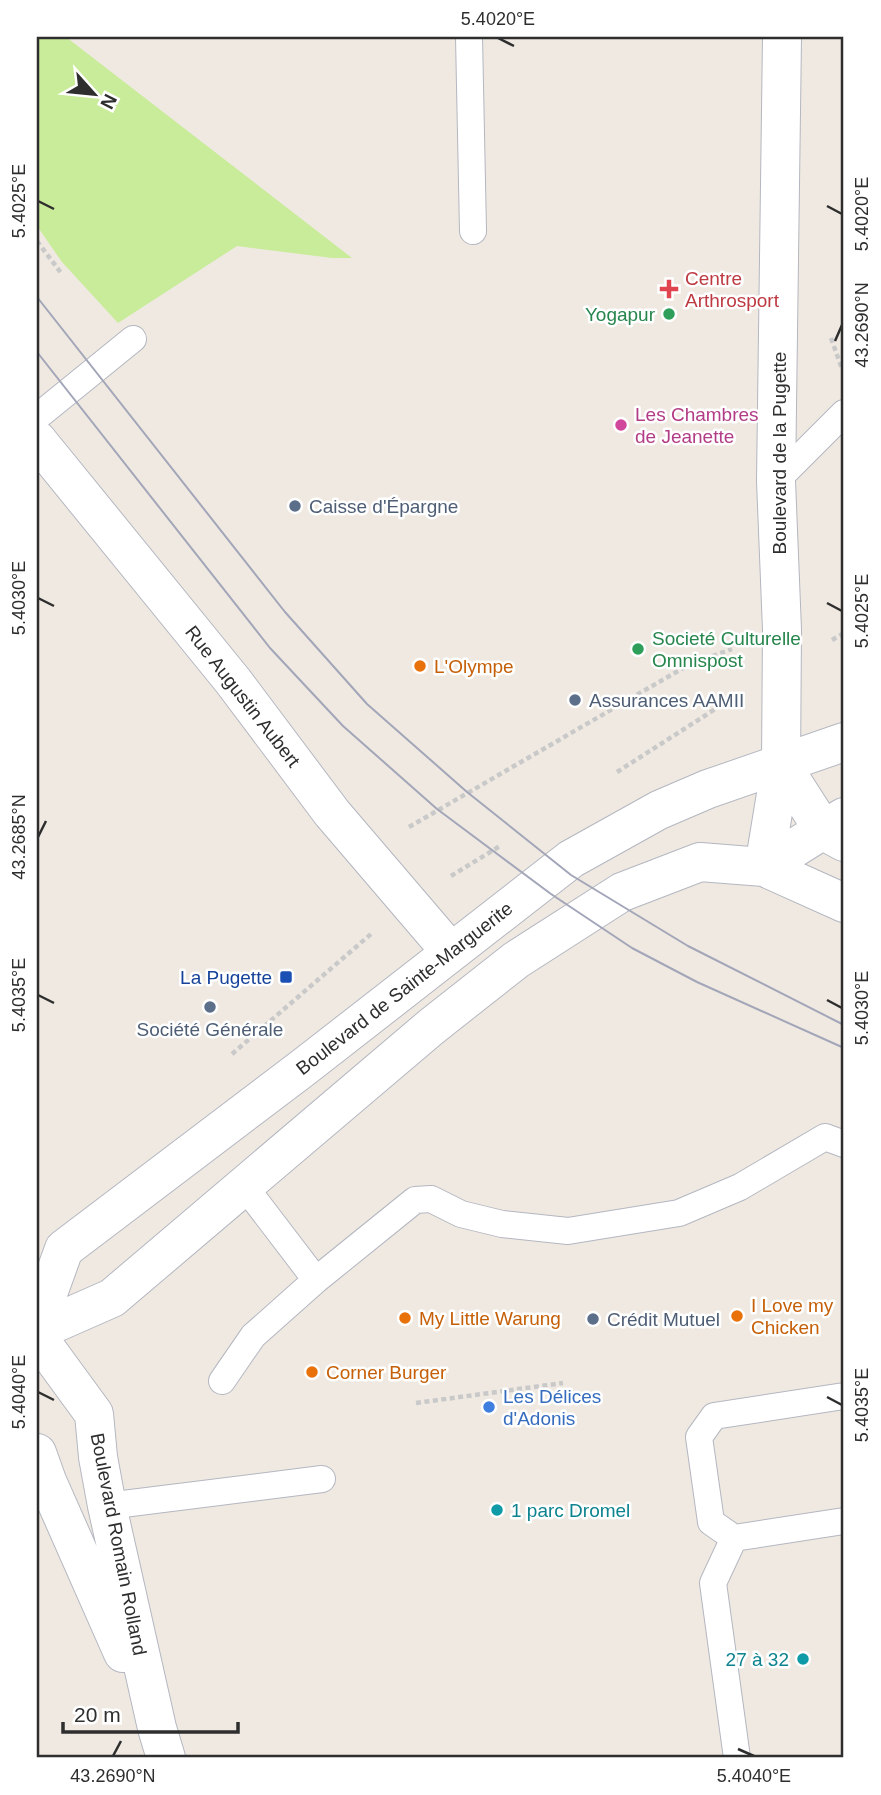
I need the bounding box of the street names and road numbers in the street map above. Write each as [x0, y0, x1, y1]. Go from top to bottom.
street label: Boulevard de la Pugette [769, 352, 790, 554]
street label: Rue Augustin Aubert [181, 622, 305, 772]
street label: Boulevard de Sainte-Marguerite [292, 898, 516, 1079]
street label: Boulevard Romain Rolland [87, 1431, 150, 1657]

